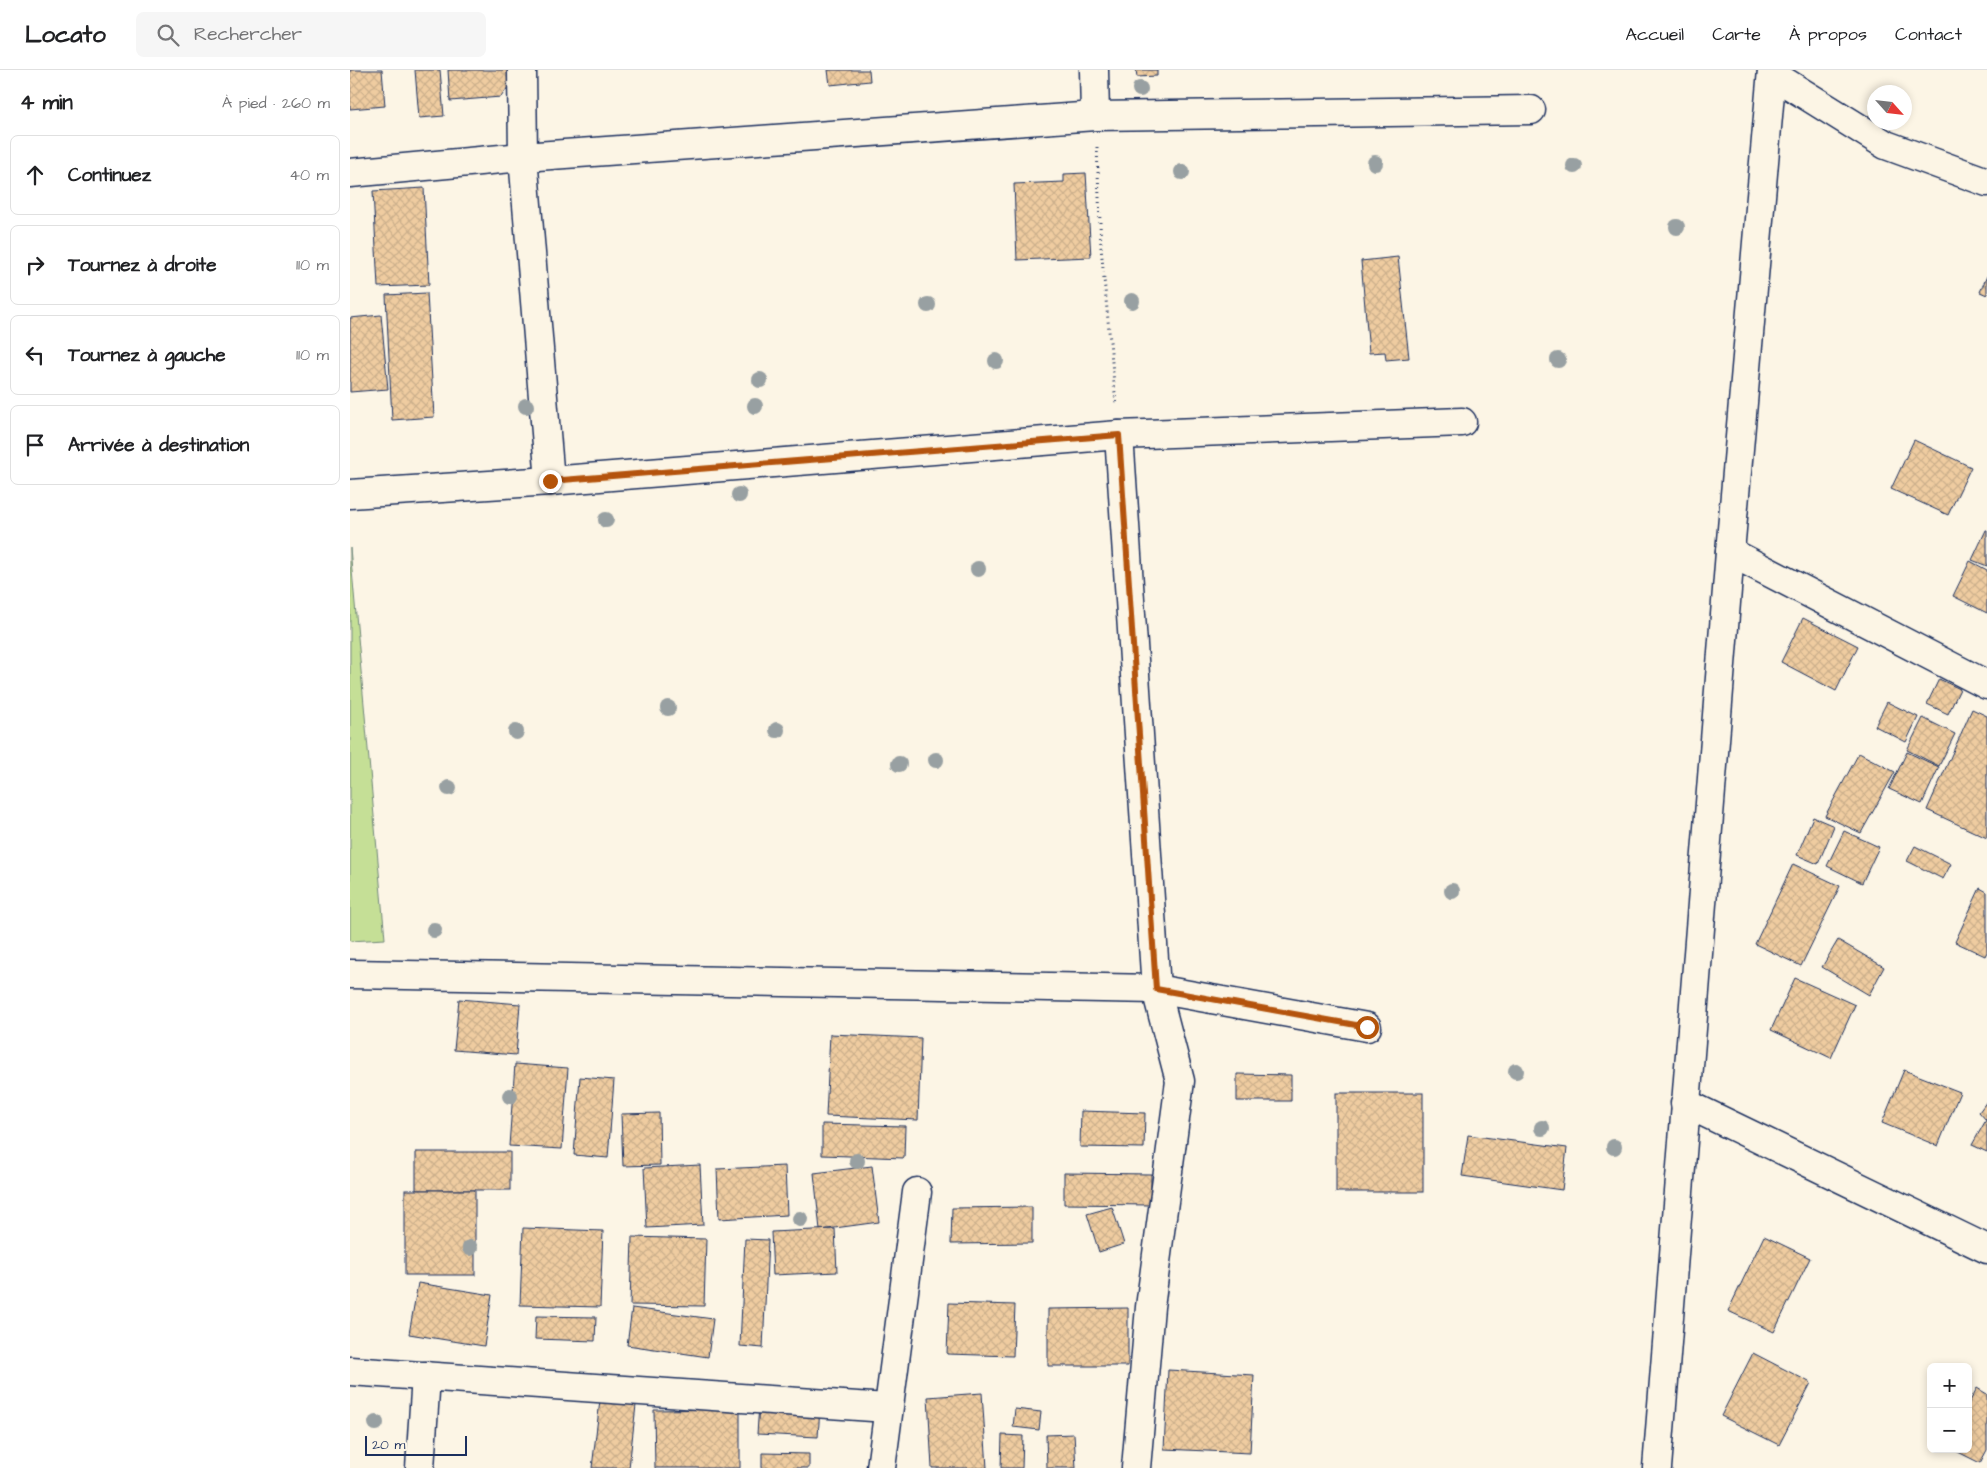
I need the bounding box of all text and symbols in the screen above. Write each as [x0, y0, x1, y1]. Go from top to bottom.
search box [136, 12, 486, 57]
text: Locato [25, 18, 106, 52]
icon: search [154, 21, 182, 49]
text: Rechercher [194, 21, 302, 48]
text: Accueil [1625, 22, 1684, 47]
text: Carte [1712, 22, 1761, 47]
text: À propos [1789, 22, 1867, 47]
text: Contact [1895, 22, 1962, 47]
north arrow [1867, 85, 1912, 130]
text: 4 min [20, 88, 73, 117]
text: À pied · 260 m [222, 92, 330, 114]
icon: ahead [21, 161, 49, 189]
text: Continuez [68, 162, 151, 189]
text: 40 m [289, 164, 329, 186]
icon: right [21, 251, 49, 279]
text: Tournez à droite [68, 252, 216, 279]
text: 110 m [296, 254, 329, 276]
icon: left [21, 341, 49, 369]
text: Tournez à gauche [68, 342, 226, 369]
text: 110 m [296, 344, 329, 366]
icon: arrive [21, 431, 49, 459]
text: Arrivée à destination [68, 432, 249, 459]
route end [539, 470, 562, 493]
route start [1356, 1016, 1379, 1039]
map controls [1927, 1363, 1972, 1453]
button: + [1927, 1363, 1972, 1408]
button: − [1927, 1408, 1972, 1453]
scale bar [365, 1433, 468, 1456]
text: 20 m [372, 1435, 405, 1455]

